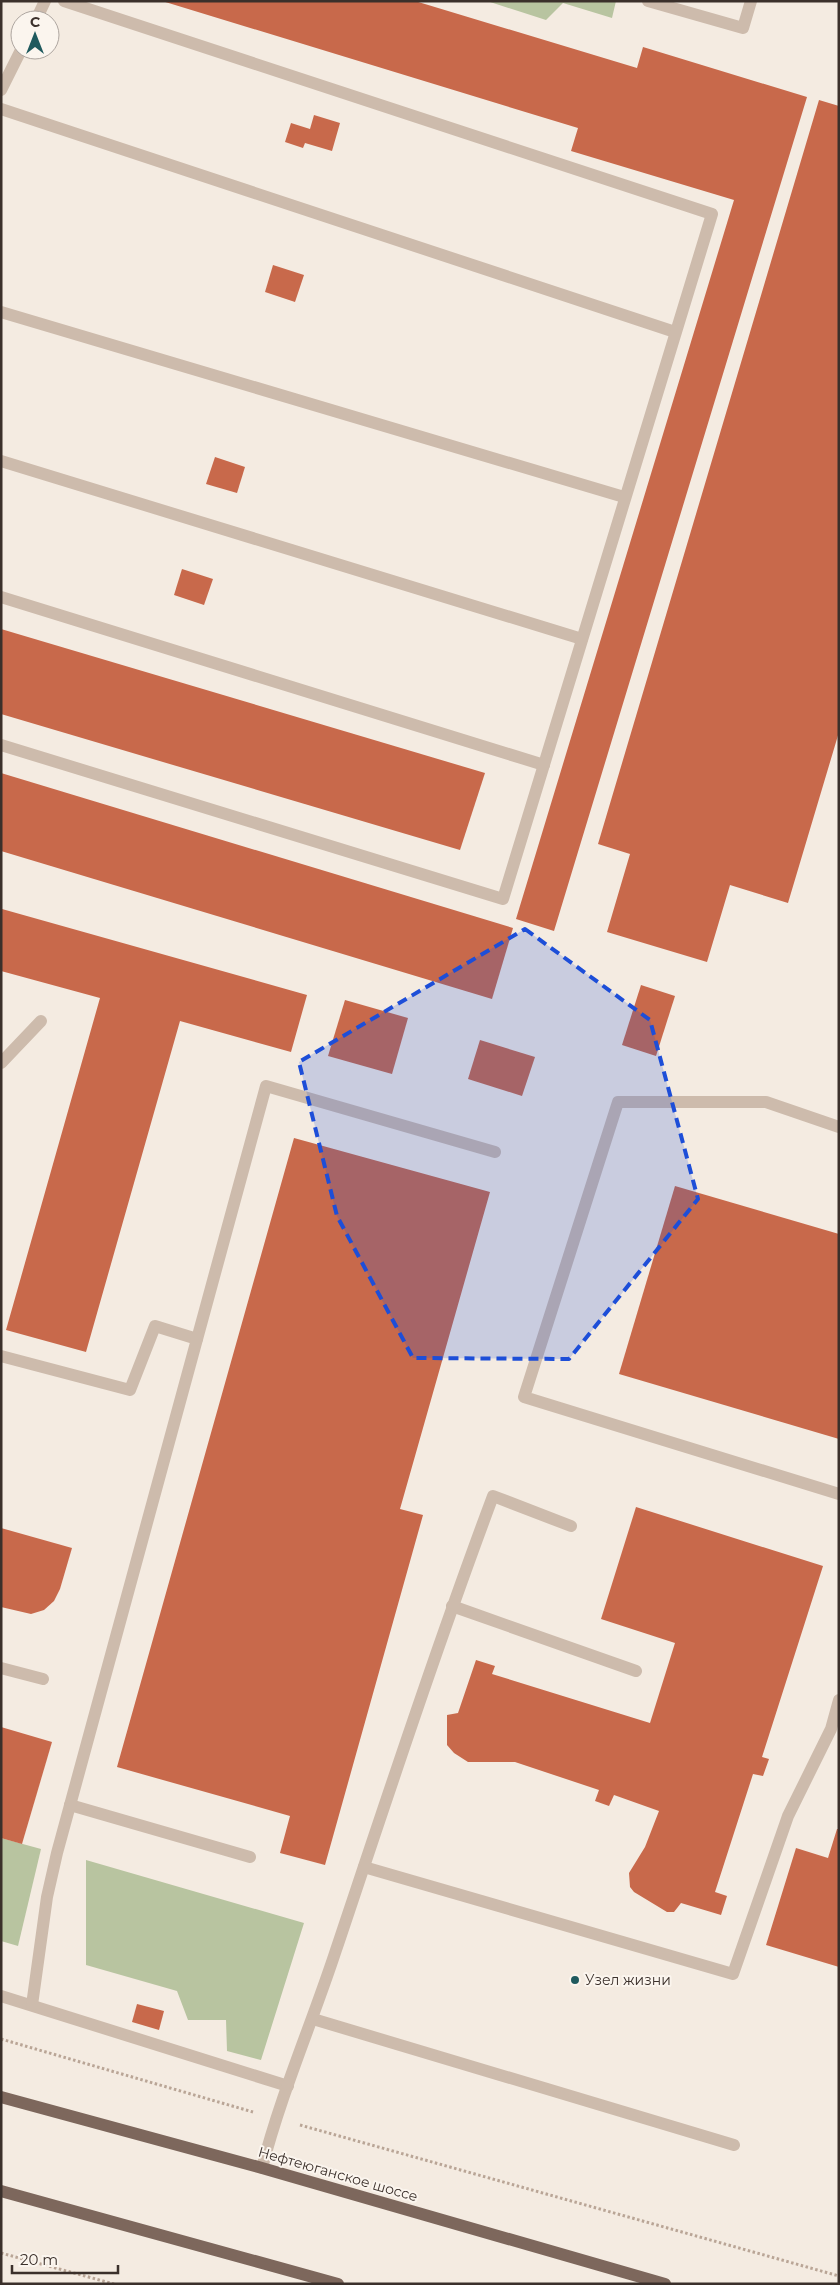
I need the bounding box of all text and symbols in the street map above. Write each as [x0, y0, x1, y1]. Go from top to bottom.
north arrow [10, 10, 60, 60]
text: С [30, 13, 40, 31]
place label: Узел жизни [585, 1971, 671, 1989]
marker: Узел жизни [569, 1974, 581, 1986]
street label: Нефтеюганское шоссе [256, 2143, 420, 2205]
scale bar [12, 2242, 119, 2274]
text: 20 m [20, 2250, 58, 2269]

